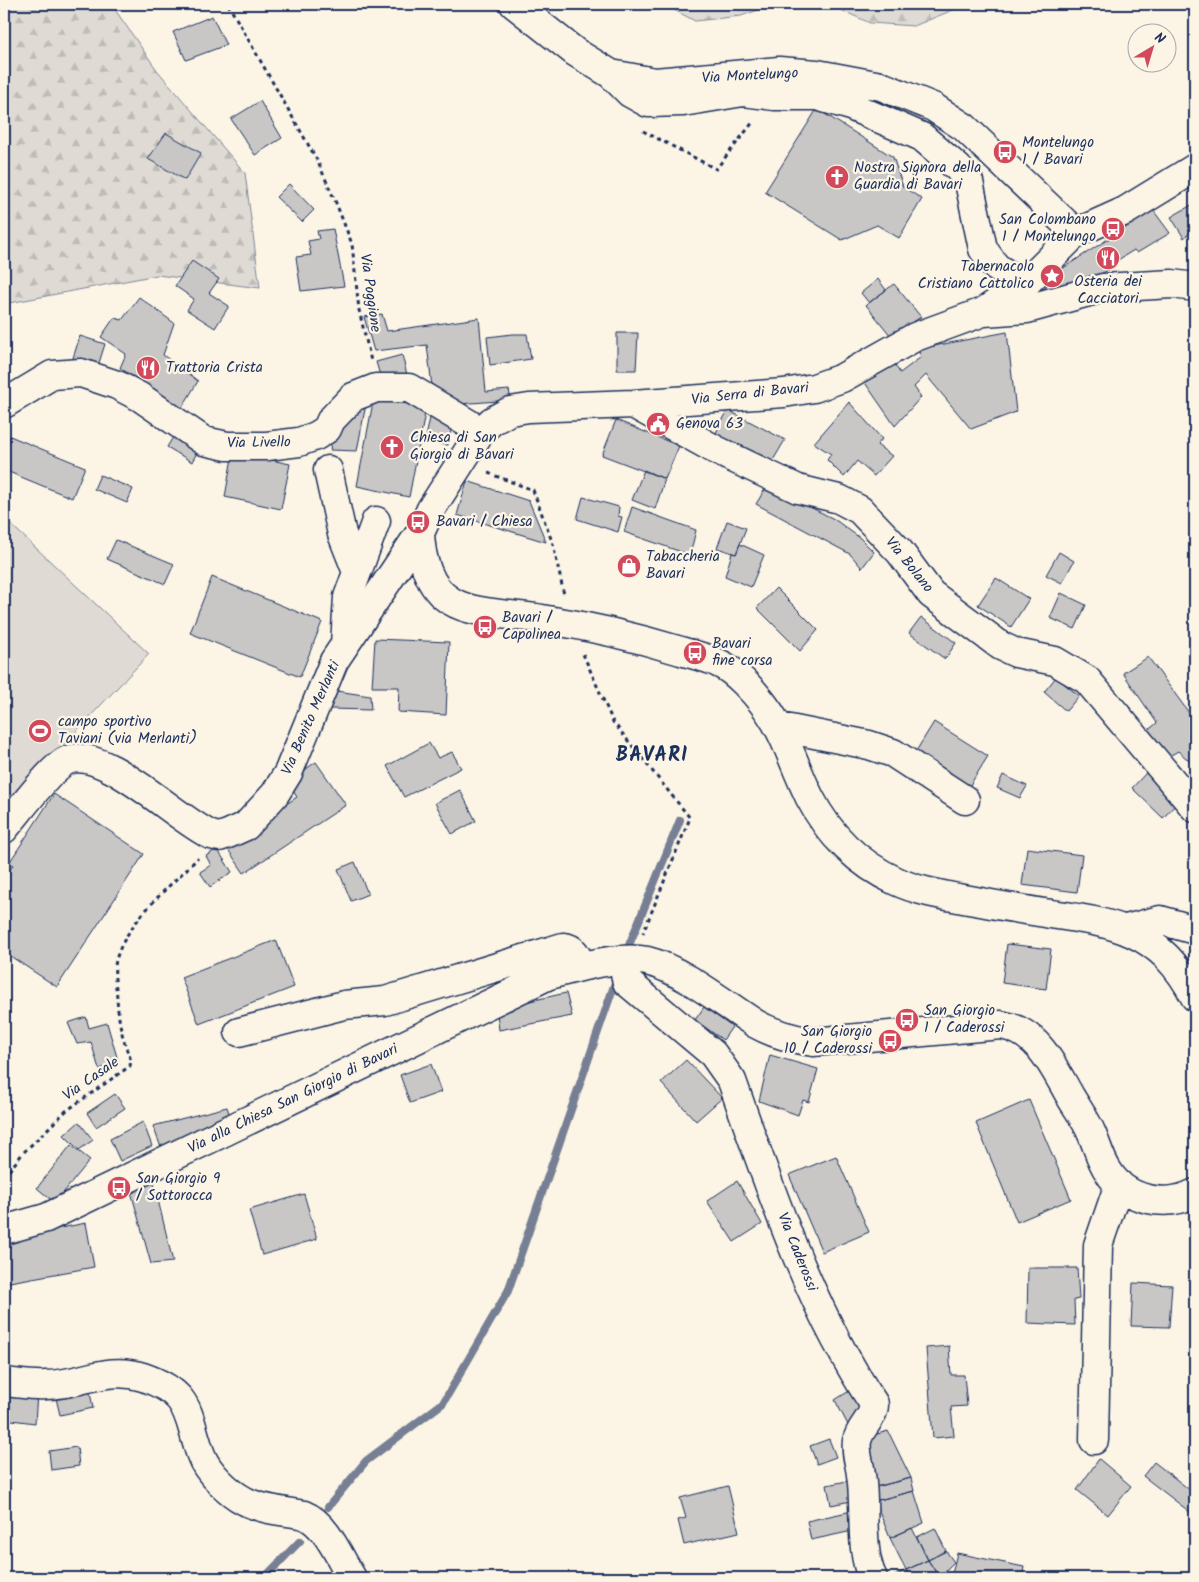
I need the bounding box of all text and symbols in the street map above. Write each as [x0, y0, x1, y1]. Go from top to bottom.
north arrow [1126, 22, 1176, 72]
text: N [1149, 27, 1170, 50]
street label: Via Montelungo [701, 61, 799, 91]
place label: Montelungo 1 / Bavari [1022, 131, 1094, 172]
bus stop icon: Montelungo 1 / Bavari [992, 139, 1018, 165]
place label: Nostra Signora della Guardia di Bavari [854, 156, 981, 197]
church icon: Nostra Signora della Guardia di Bavari [824, 164, 850, 190]
place label: San Colombano 1 / Montelungo [999, 208, 1096, 249]
bus stop icon: San Colombano 1 / Montelungo [1100, 216, 1126, 242]
restaurant icon: Osteria dei Cacciatori [1095, 245, 1121, 271]
street label: Via Poggione [353, 252, 387, 334]
place label: Tabernacolo Cristiano Cattolico [918, 255, 1034, 296]
place icon: Tabernacolo Cristiano Cattolico [1039, 263, 1065, 289]
place label: Osteria dei Cacciatori [1074, 270, 1143, 311]
restaurant icon: Trattoria Crista [135, 355, 161, 381]
place label: Trattoria Crista [166, 356, 263, 380]
street label: Via Serra di Bavari [690, 376, 811, 412]
public building icon: Genova 63 [645, 411, 671, 437]
place label: Genova 63 [676, 412, 743, 436]
place label: Chiesa di San Giorgio di Bavari [410, 426, 515, 467]
street label: Via Livello [227, 430, 291, 456]
church icon: Chiesa di San Giorgio di Bavari [379, 434, 405, 460]
bus stop icon: Bavari / Chiesa [405, 509, 431, 535]
place label: Bavari / Chiesa [436, 510, 533, 534]
street label: Via Bolano [879, 532, 939, 599]
place label: Tabaccheria Bavari [646, 545, 720, 586]
shop icon: Tabaccheria Bavari [616, 553, 642, 579]
place label: Bavari / Capolinea [502, 606, 561, 647]
bus stop icon: Bavari / Capolinea [472, 614, 498, 640]
place label: Bavari fine corsa [712, 632, 773, 673]
bus stop icon: Bavari fine corsa [682, 640, 708, 666]
street label: Via Benito Merlanti [275, 656, 348, 779]
place label: campo sportivo Taviani (via Merlanti) [58, 710, 197, 751]
sports icon: campo sportivo Taviani (via Merlanti) [27, 718, 53, 744]
district label: BAVARI [616, 740, 688, 772]
place label: San Giorgio 1 / Caderossi [924, 999, 1006, 1040]
bus stop icon: San Giorgio 1 / Caderossi [894, 1007, 920, 1033]
place label: San Giorgio 10 / Caderossi [784, 1020, 873, 1061]
bus stop icon: San Giorgio 10 / Caderossi [877, 1028, 903, 1054]
street label: Via alla Chiesa San Giorgio di Bavari [184, 1037, 404, 1161]
street label: Via Casale [58, 1051, 124, 1107]
place label: San Giorgio 9 / Sottorocca [136, 1167, 221, 1208]
bus stop icon: San Giorgio 9 / Sottorocca [106, 1175, 132, 1201]
street label: Via Caderossi [770, 1209, 824, 1296]

